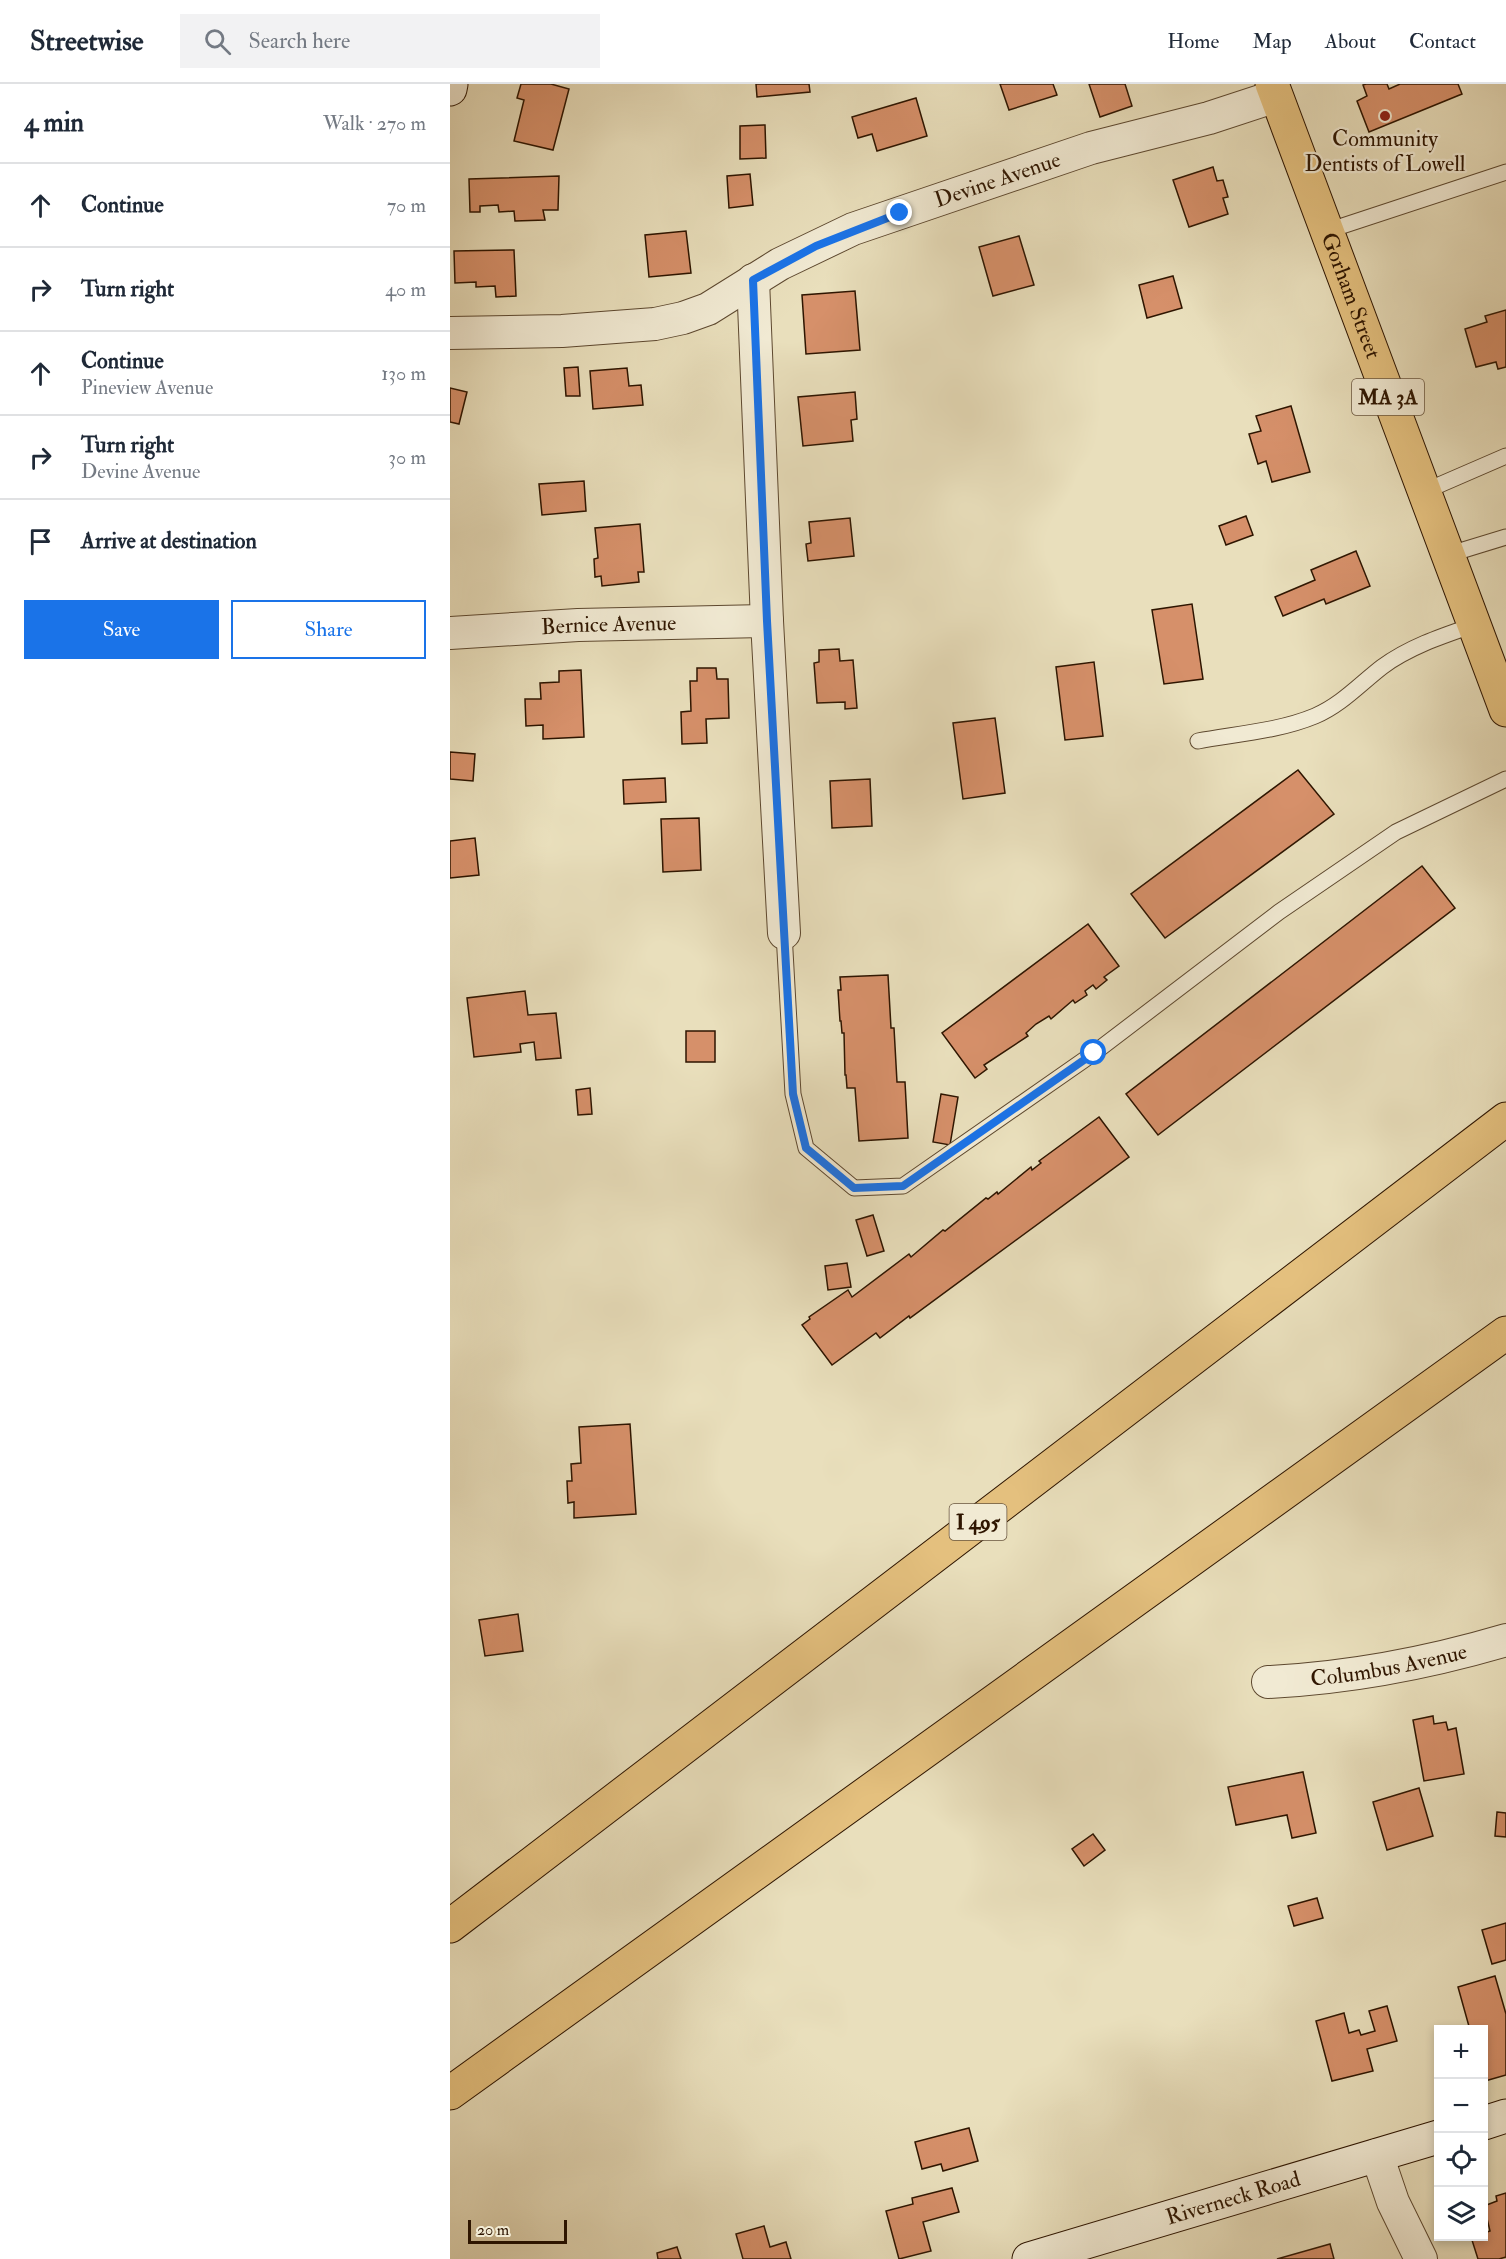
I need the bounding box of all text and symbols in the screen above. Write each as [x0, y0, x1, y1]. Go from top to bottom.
search box [180, 14, 600, 68]
text: Streetwise [30, 24, 144, 59]
icon: search [201, 25, 234, 58]
text: Search here [249, 27, 350, 55]
text: Home [1167, 28, 1219, 55]
text: Map [1252, 28, 1292, 55]
text: About [1325, 28, 1376, 55]
text: Contact [1409, 28, 1476, 55]
text: 4 min [24, 107, 84, 139]
marker: Community Dentists of Lowell [1378, 109, 1392, 123]
text: Walk · 270 m [323, 111, 426, 136]
place label: Community Dentists of Lowell [1305, 125, 1466, 178]
street label: Devine Avenue [931, 145, 1064, 214]
icon: ahead [24, 189, 57, 222]
text: Continue [81, 191, 164, 219]
text: 70 m [387, 193, 426, 218]
route end [886, 199, 912, 225]
street label: Gorham Street [1315, 229, 1387, 363]
icon: right [24, 273, 57, 306]
text: Turn right [81, 275, 174, 303]
text: 40 m [385, 277, 426, 302]
text: Continue [81, 347, 164, 375]
icon: ahead [24, 357, 57, 390]
text: 130 m [381, 361, 426, 386]
text: Pineview Avenue [81, 375, 213, 400]
road number: MA 3A [1352, 379, 1424, 415]
text: Turn right [81, 431, 174, 459]
icon: right [24, 441, 57, 474]
text: 30 m [388, 445, 426, 470]
text: Devine Avenue [81, 459, 200, 484]
icon: arrive [24, 525, 57, 558]
text: Arrive at destination [81, 527, 257, 555]
button: Save [24, 600, 219, 659]
button: Share [231, 600, 426, 659]
street label: Bernice Avenue [540, 609, 677, 641]
route start [1080, 1039, 1106, 1065]
road number: I 495 [950, 1504, 1006, 1540]
street label: Columbus Avenue [1309, 1637, 1470, 1693]
map controls [1434, 2025, 1488, 2241]
button: + [1434, 2025, 1488, 2079]
button: − [1434, 2079, 1488, 2133]
button: locate [1434, 2133, 1488, 2187]
street label: Riverneck Road [1163, 2165, 1304, 2231]
button: layers [1434, 2187, 1488, 2241]
scale bar [468, 2217, 567, 2244]
text: 20 m [477, 2220, 509, 2240]

